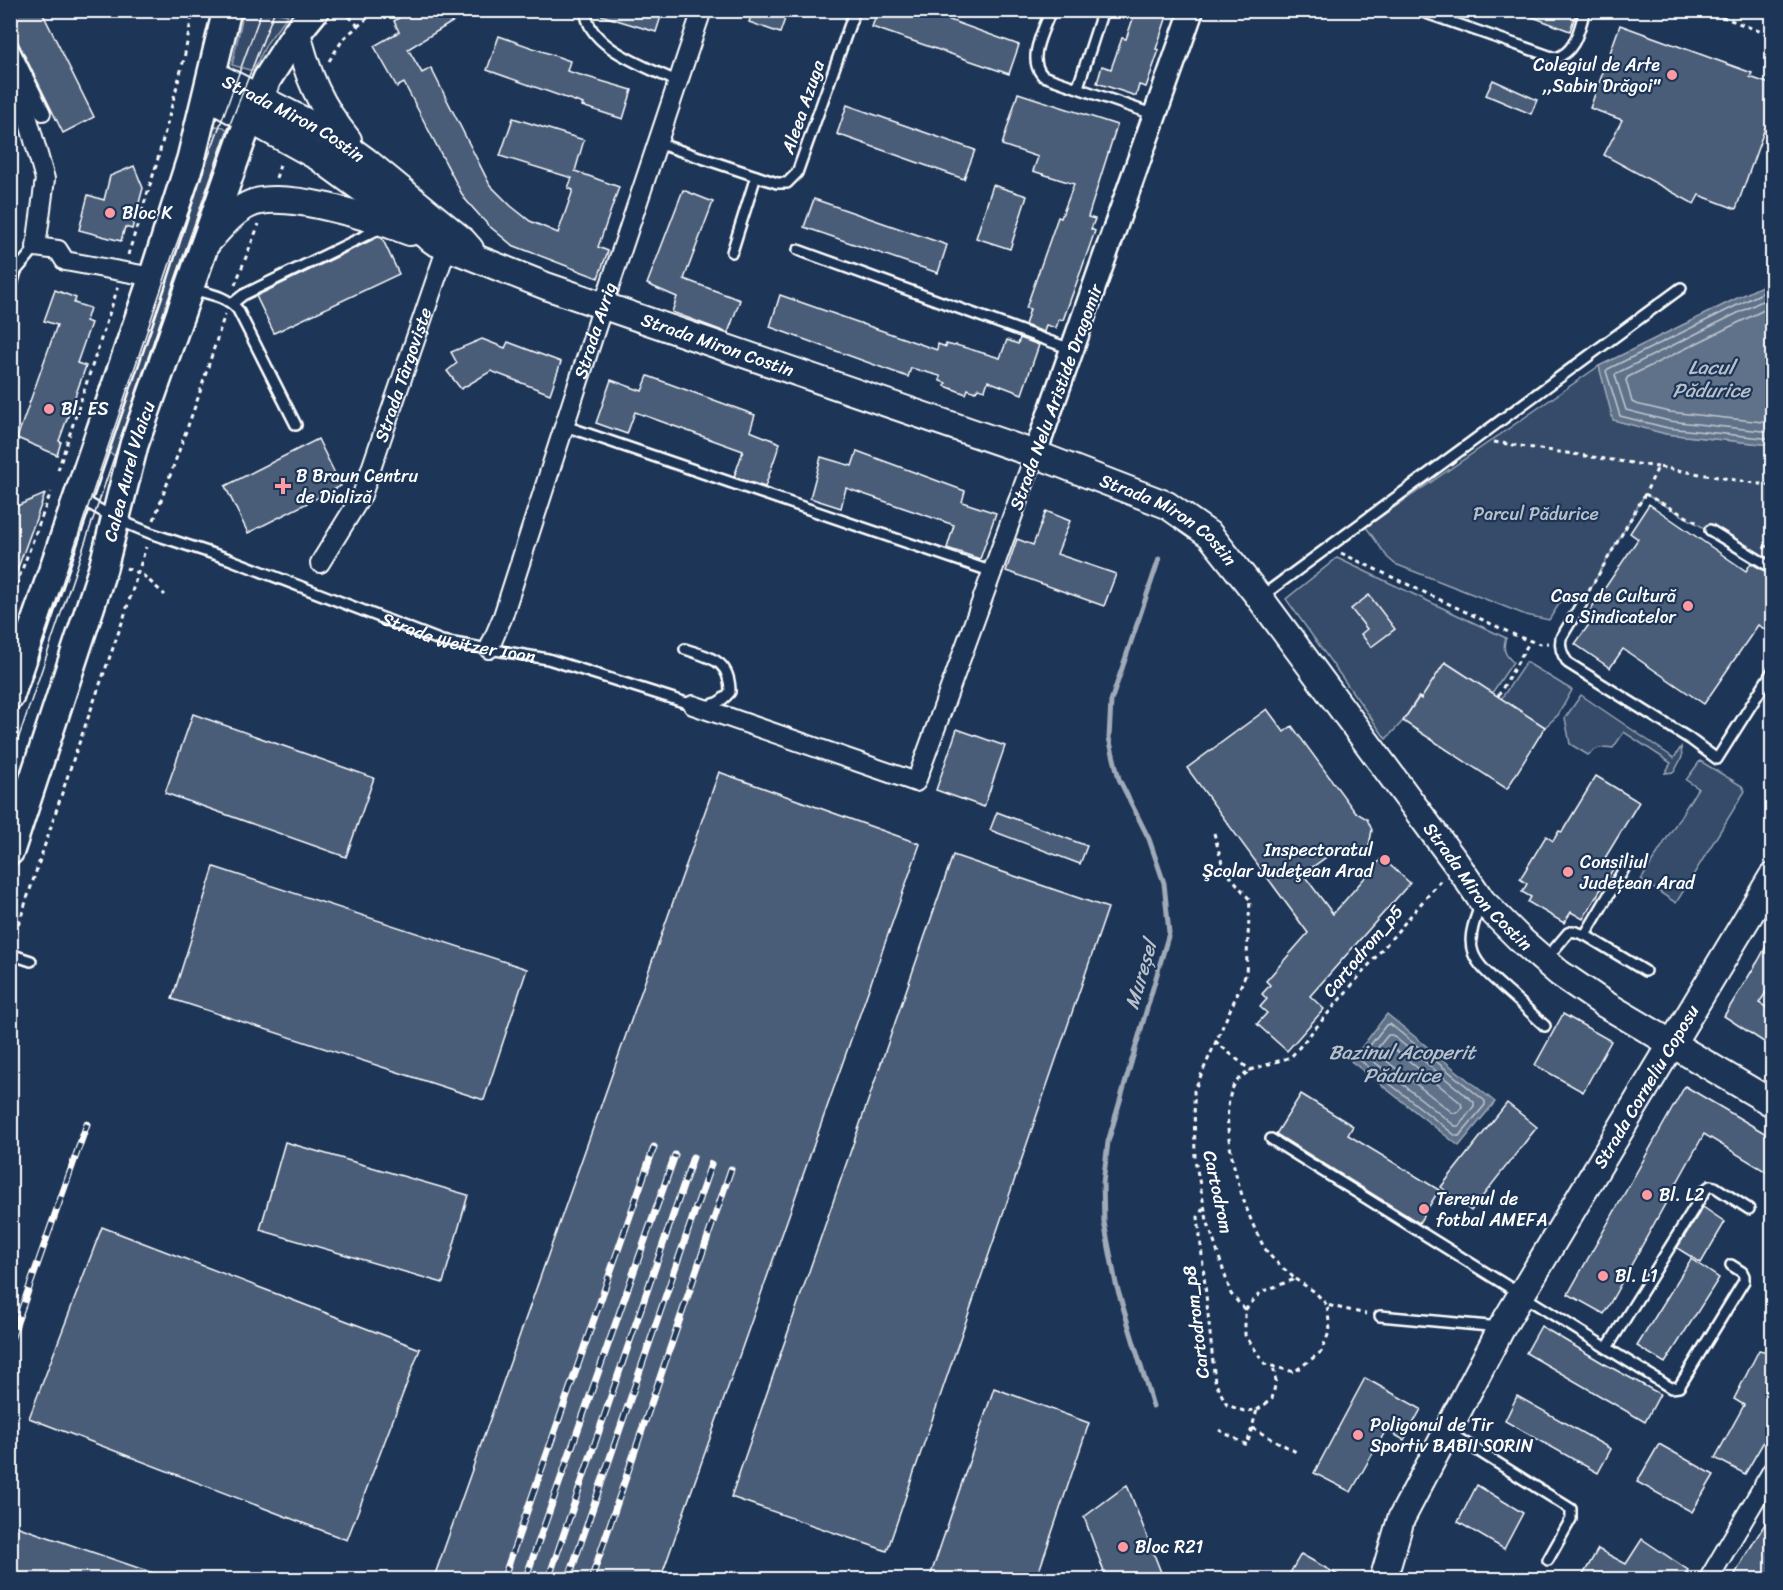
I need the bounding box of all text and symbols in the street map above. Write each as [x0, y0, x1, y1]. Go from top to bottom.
place label: Colegiul de Arte ,,Sabin Drăgoi" [1533, 49, 1662, 102]
street label: Aleea Azuga [772, 55, 834, 159]
street label: Strada Miron Costin [216, 66, 372, 172]
marker: Colegiul de Arte ,,Sabin Drăgoi" [1665, 68, 1679, 82]
place label: Bloc K [122, 197, 173, 229]
marker: Bloc K [103, 206, 117, 220]
street label: Strada Avrig [564, 278, 626, 383]
street label: Strada Nelu Aristide Dragomir [1000, 278, 1112, 515]
street label: Strada Târgoviște [365, 303, 441, 446]
street label: Strada Miron Costin [637, 304, 799, 386]
water label: Lacul Pădurice [1673, 350, 1752, 408]
place label: Bl. ES [61, 393, 109, 425]
street label: Calea Aurel Vlaicu [94, 396, 164, 545]
marker: Bl. ES [42, 402, 56, 416]
place label: B Braun Centru de Dializă [296, 460, 418, 513]
street label: Strada Miron Costin [1095, 464, 1245, 574]
marker: B Braun Centru de Dializă [274, 477, 292, 495]
park label: Parcul Pădurice [1473, 498, 1599, 530]
place label: Casa de Cultură a Sindicatelor [1551, 580, 1678, 633]
marker: Casa de Cultură a Sindicatelor [1681, 599, 1695, 613]
street label: Strada Weitzer Ioan [376, 603, 538, 673]
street label: Strada Miron Costin [1415, 815, 1540, 960]
place label: Inspectoratul Şcolar Judeţean Arad [1202, 834, 1375, 887]
place label: Consiliul Județean Arad [1579, 846, 1696, 899]
marker: Inspectoratul Şcolar Judeţean Arad [1378, 853, 1392, 867]
marker: Consiliul Județean Arad [1561, 865, 1575, 879]
street label: Cartodrom_p5 [1314, 897, 1412, 1005]
water label: Mureșel [1115, 932, 1169, 1013]
street label: Strada Corneliu Coposu [1585, 998, 1708, 1175]
water label: Bazinul Acoperit Pădurice [1329, 1035, 1478, 1093]
street label: Cartodrom [1194, 1147, 1242, 1237]
place label: Bl. L2 [1659, 1179, 1704, 1211]
place label: Terenul de fotbal AMEFA [1436, 1183, 1547, 1236]
marker: Bl. L2 [1640, 1188, 1654, 1202]
marker: Terenul de fotbal AMEFA [1417, 1202, 1431, 1216]
place label: Bl. L1 [1615, 1260, 1658, 1292]
street label: Cartodrom_p8 [1173, 1264, 1219, 1380]
marker: Bl. L1 [1596, 1269, 1610, 1283]
place label: Poligonul de Tir Sportiv BABII SORIN [1370, 1409, 1534, 1462]
marker: Poligonul de Tir Sportiv BABII SORIN [1351, 1428, 1365, 1442]
place label: Bloc R21 [1135, 1531, 1204, 1563]
marker: Bloc R21 [1116, 1540, 1130, 1554]

